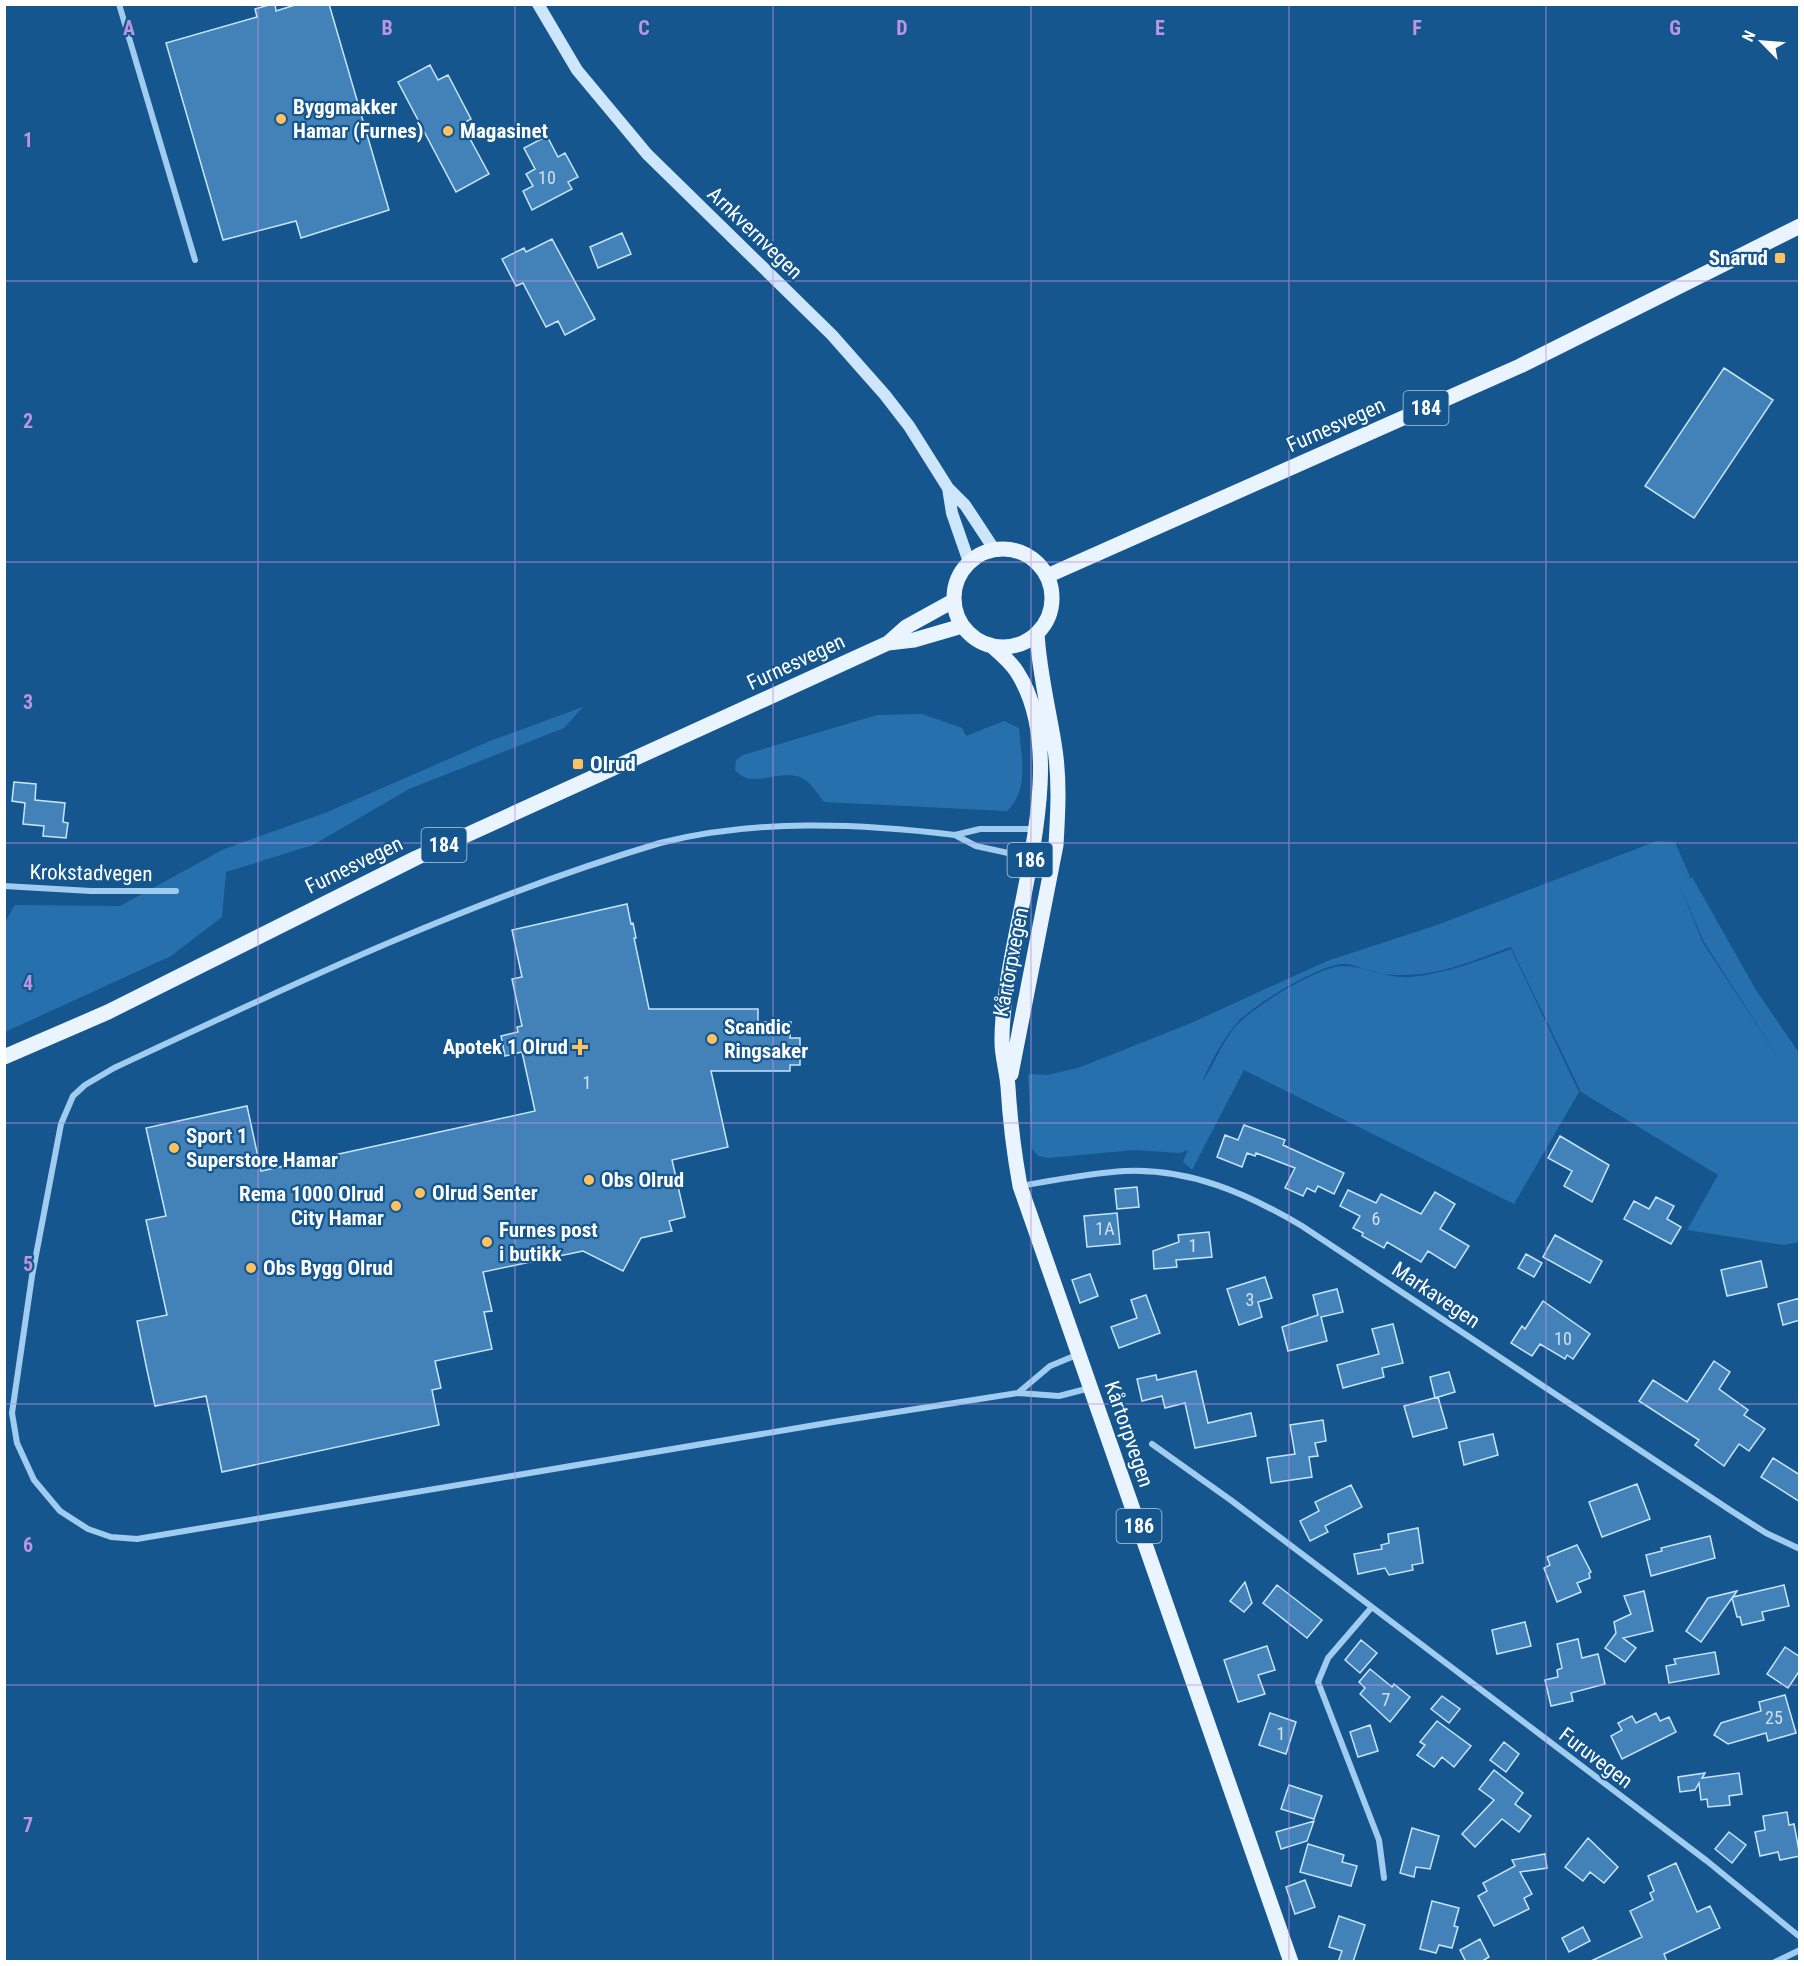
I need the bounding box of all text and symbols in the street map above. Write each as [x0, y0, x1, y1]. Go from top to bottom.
north arrow [1732, 12, 1792, 72]
text: A [123, 16, 135, 40]
text: B [381, 16, 393, 40]
text: C [638, 16, 650, 40]
text: D [896, 16, 908, 40]
text: E [1155, 16, 1165, 40]
text: F [1412, 16, 1422, 40]
text: G [1669, 16, 1681, 40]
text: N [1738, 27, 1760, 44]
place label: Byggmakker Hamar (Furnes) [293, 95, 424, 143]
marker: Byggmakker Hamar (Furnes) [274, 112, 288, 126]
place label: Magasinet [460, 119, 548, 143]
marker: Magasinet [441, 124, 455, 138]
text: 1 [23, 128, 33, 152]
house number: 10 [538, 167, 556, 188]
street label: Arnkvernvegen [703, 182, 807, 284]
place label: Snarud [1709, 246, 1768, 270]
marker: Snarud [1773, 251, 1787, 265]
road number: 184 [1404, 391, 1448, 425]
street label: Furnesvegen [1283, 393, 1389, 457]
text: 2 [23, 409, 33, 433]
street label: Furnesvegen [743, 629, 849, 695]
text: 3 [23, 690, 33, 714]
place label: Olrud [590, 752, 636, 776]
marker: Olrud [571, 757, 585, 771]
road number: 184 [422, 828, 466, 862]
street label: Furnesvegen [302, 831, 406, 899]
road number: 186 [1008, 843, 1052, 877]
street label: Krokstadvegen [29, 860, 153, 886]
street label: Kårtorpvegen [989, 905, 1033, 1019]
text: 4 [23, 971, 33, 995]
place label: Scandic Ringsaker [724, 1015, 808, 1063]
marker: Scandic Ringsaker [705, 1032, 719, 1046]
place label: Apotek 1 Olrud [443, 1035, 568, 1059]
marker: Apotek 1 Olrud [573, 1040, 587, 1054]
house number: 1 [583, 1072, 591, 1093]
place label: Sport 1 Superstore Hamar [186, 1124, 338, 1172]
marker: Sport 1 Superstore Hamar [167, 1141, 181, 1155]
place label: Obs Olrud [601, 1168, 684, 1192]
marker: Obs Olrud [582, 1173, 596, 1187]
place label: Olrud Senter [432, 1181, 538, 1205]
place label: Rema 1000 Olrud City Hamar [239, 1182, 384, 1230]
marker: Olrud Senter [413, 1186, 427, 1200]
marker: Rema 1000 Olrud City Hamar [389, 1199, 403, 1213]
house number: 6 [1372, 1208, 1380, 1229]
place label: Furnes post i butikk [499, 1218, 598, 1266]
house number: 1A [1095, 1218, 1115, 1239]
marker: Furnes post i butikk [480, 1235, 494, 1249]
house number: 1 [1189, 1235, 1197, 1256]
text: 5 [23, 1252, 33, 1276]
place label: Obs Bygg Olrud [263, 1256, 393, 1280]
street label: Markavegen [1388, 1257, 1484, 1333]
marker: Obs Bygg Olrud [244, 1261, 258, 1275]
house number: 3 [1246, 1289, 1254, 1310]
house number: 10 [1554, 1328, 1572, 1349]
street label: Kårtorpvegen [1100, 1378, 1158, 1490]
road number: 186 [1116, 1509, 1162, 1543]
text: 6 [23, 1533, 33, 1557]
house number: 7 [1382, 1689, 1391, 1710]
house number: 25 [1765, 1707, 1783, 1728]
house number: 1 [1277, 1723, 1285, 1744]
street label: Furuvegen [1555, 1723, 1637, 1793]
text: 7 [23, 1813, 33, 1837]

